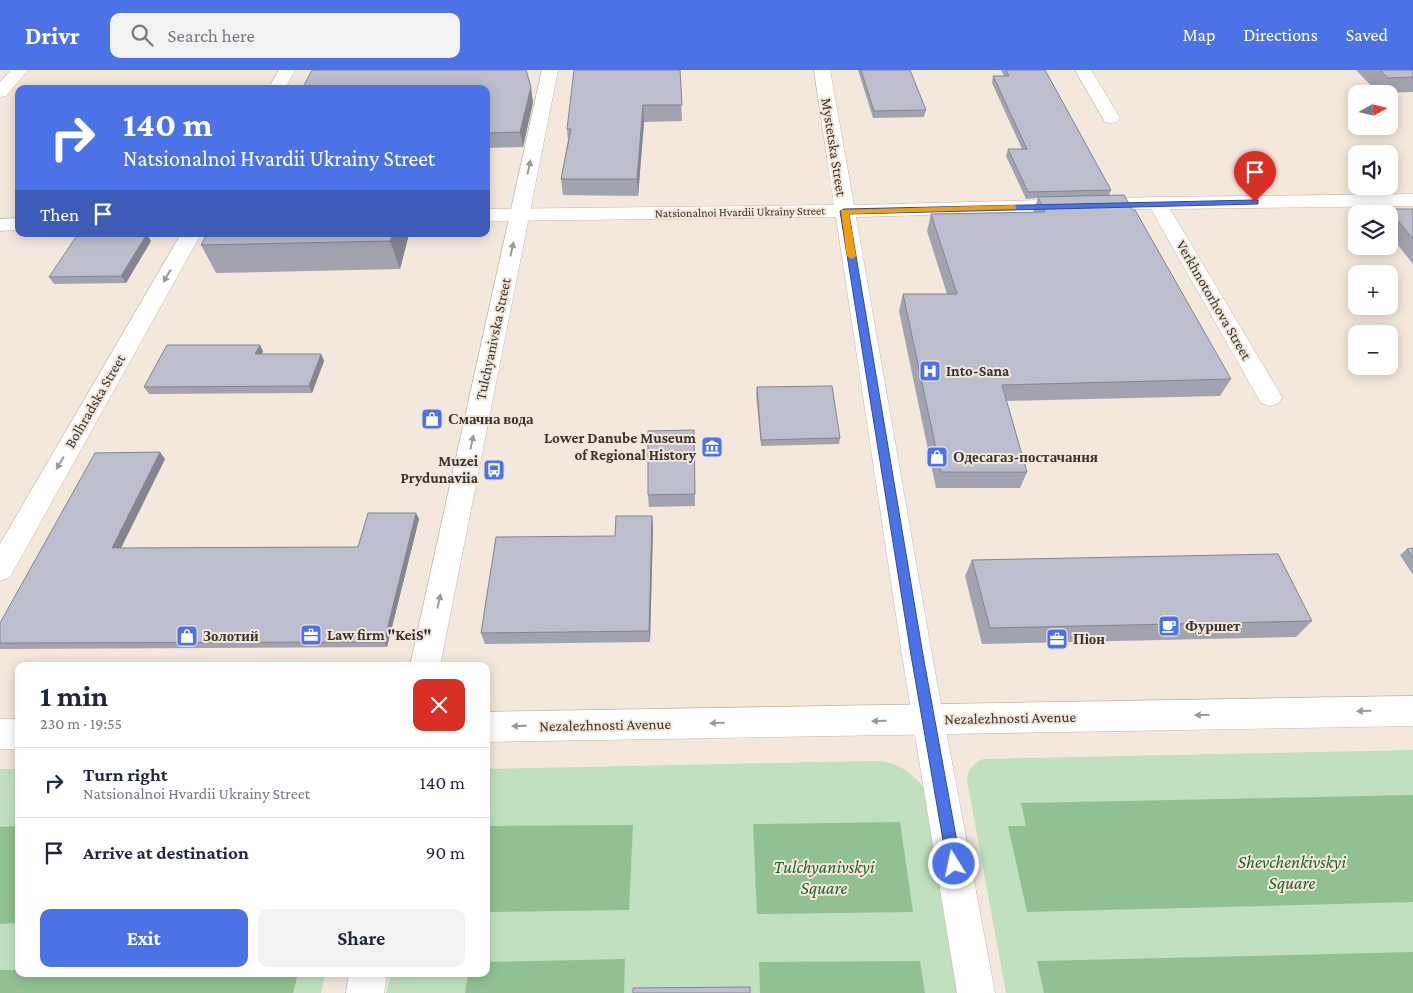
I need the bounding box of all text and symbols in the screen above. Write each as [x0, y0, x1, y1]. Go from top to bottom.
search box [110, 13, 460, 58]
icon: search [128, 21, 156, 49]
text: Drivr [25, 22, 80, 49]
text: Search here [168, 25, 255, 46]
text: Map [1183, 25, 1215, 45]
text: Directions [1243, 25, 1318, 45]
text: Saved [1346, 25, 1388, 45]
north arrow [1348, 85, 1398, 135]
map controls [1348, 85, 1398, 375]
street label: Mystetska Street [817, 97, 850, 198]
icon: right [40, 105, 105, 170]
text: 140 m [123, 105, 213, 144]
button: sound [1348, 145, 1398, 195]
text: Natsionalnoi Hvardii Ukrainy Street [123, 146, 435, 171]
pin [1234, 151, 1276, 202]
icon: arrive [1241, 158, 1269, 186]
one-way arrow [525, 159, 533, 174]
icon: arrive [89, 200, 117, 228]
street label: Natsionalnoi Hvardii Ukrainy Street [655, 203, 826, 220]
text: Then [40, 204, 79, 225]
button: layers [1348, 205, 1398, 255]
street label: Verkhnotorhova Street [1173, 237, 1255, 363]
one-way arrow [508, 240, 516, 256]
button: + [1348, 265, 1398, 315]
one-way arrow [162, 270, 171, 283]
street label: Tulchyanivska Street [472, 275, 515, 402]
button: − [1348, 325, 1398, 375]
street label: Bolhradska Street [62, 350, 129, 451]
hospital icon: Into-Sana [918, 359, 942, 383]
place label: Into-Sana [946, 363, 1010, 379]
shop icon: Смачна вода [420, 407, 444, 431]
place label: Смачна вода [448, 411, 534, 427]
place label: Lower Danube Museum of Regional History [544, 430, 697, 463]
one-way arrow [468, 435, 476, 450]
museum icon: Lower Danube Museum of Regional History [700, 435, 724, 459]
shop icon: Одесагаз-постачання [925, 445, 949, 469]
place label: Одесагаз-постачання [953, 449, 1098, 465]
place label: Muzei Prydunaviia [401, 453, 479, 486]
one-way arrow [56, 456, 65, 470]
bus stop icon: Muzei Prydunaviia [482, 458, 506, 482]
one-way arrow [435, 594, 443, 609]
cafe icon: Фуршет [1157, 614, 1181, 638]
place label: Фуршет [1185, 618, 1241, 634]
office icon: Law firm "KeiS" [299, 623, 323, 647]
shop icon: Золотий [175, 624, 199, 648]
place label: Law firm "KeiS" [327, 627, 431, 643]
office icon: Піон [1045, 627, 1069, 651]
place label: Золотий [203, 628, 259, 644]
place label: Піон [1073, 631, 1105, 647]
text: 1 min [40, 679, 108, 712]
button: close [413, 679, 465, 731]
one-way arrow [1356, 708, 1372, 716]
street label: Nezalezhnosti Avenue [944, 709, 1076, 727]
one-way arrow [1194, 711, 1210, 719]
text: 230 m · 19:55 [40, 715, 122, 732]
street label: Nezalezhnosti Avenue [539, 716, 671, 734]
one-way arrow [871, 717, 887, 725]
one-way arrow [709, 719, 725, 727]
one-way arrow [511, 722, 527, 730]
text: Turn right [83, 764, 168, 785]
icon: right [40, 769, 68, 797]
text: 140 m [419, 772, 465, 793]
text: Natsionalnoi Hvardii Ukrainy Street [83, 785, 310, 802]
position arrow [927, 837, 979, 889]
icon: arrive [40, 839, 68, 867]
text: Arrive at destination [83, 842, 249, 863]
text: 90 m [426, 842, 465, 863]
park label: Shevchenkivskyi Square [1238, 852, 1346, 893]
park label: Tulchyanivskyi Square [773, 857, 875, 898]
button: Exit [40, 909, 248, 967]
button: Share [258, 909, 465, 967]

